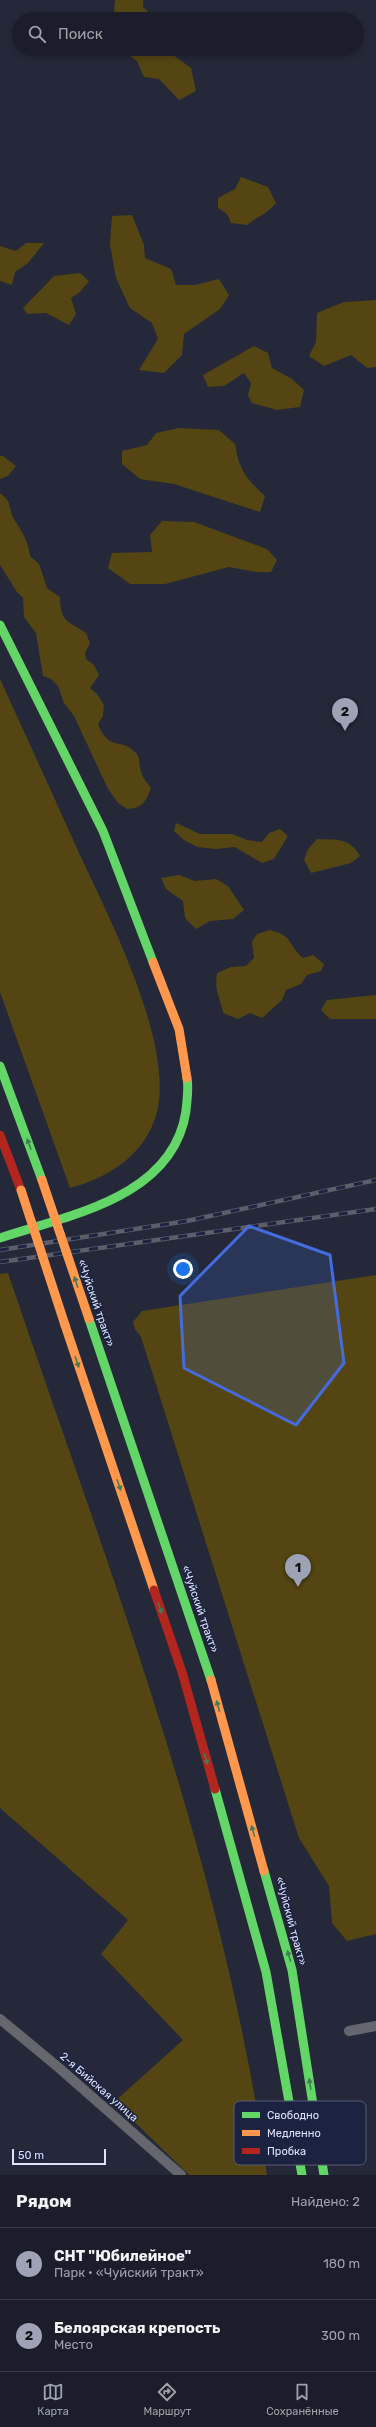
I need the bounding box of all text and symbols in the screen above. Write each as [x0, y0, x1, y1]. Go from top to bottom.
search box [12, 12, 364, 56]
icon: search [26, 23, 48, 45]
text: Поиск [58, 25, 103, 43]
pin: 2 [332, 698, 358, 731]
one-way arrow [25, 1137, 31, 1149]
street label: «Чуйский тракт» [75, 1258, 117, 1348]
your location [173, 1259, 193, 1279]
one-way arrow [73, 1276, 79, 1288]
one-way arrow [75, 1356, 81, 1368]
one-way arrow [116, 1480, 122, 1492]
pin: 1 [285, 1554, 311, 1587]
street label: «Чуйский тракт» [179, 1564, 221, 1654]
one-way arrow [157, 1603, 163, 1615]
one-way arrow [215, 1700, 221, 1712]
one-way arrow [203, 1754, 209, 1766]
one-way arrow [250, 1825, 256, 1837]
street label: «Чуйский тракт» [273, 1875, 309, 1967]
one-way arrow [285, 1950, 291, 1963]
street label: 2-я Бийская улица [57, 2050, 141, 2124]
one-way arrow [307, 2078, 313, 2091]
legend [234, 2101, 366, 2165]
text: Свободно [267, 2109, 319, 2122]
text: Медленно [267, 2127, 321, 2140]
text: Пробка [267, 2145, 306, 2158]
scale bar [12, 2147, 106, 2166]
text: 50 m [18, 2149, 44, 2162]
text: Рядом [16, 2191, 72, 2211]
text: Найдено: 2 [291, 2194, 360, 2209]
text: СНТ "Юбилейное" [54, 2247, 191, 2265]
text: 1 [26, 2256, 32, 2271]
text: 180 m [323, 2256, 360, 2271]
text: Парк · «Чуйский тракт» [54, 2265, 204, 2280]
text: Белоярская крепость [54, 2319, 220, 2337]
text: 2 [25, 2328, 33, 2343]
text: 300 m [321, 2328, 360, 2343]
text: Место [54, 2337, 93, 2352]
tab: Карта [37, 2381, 69, 2418]
tab: Маршрут [143, 2381, 191, 2418]
tab: Сохранённые [266, 2381, 339, 2418]

